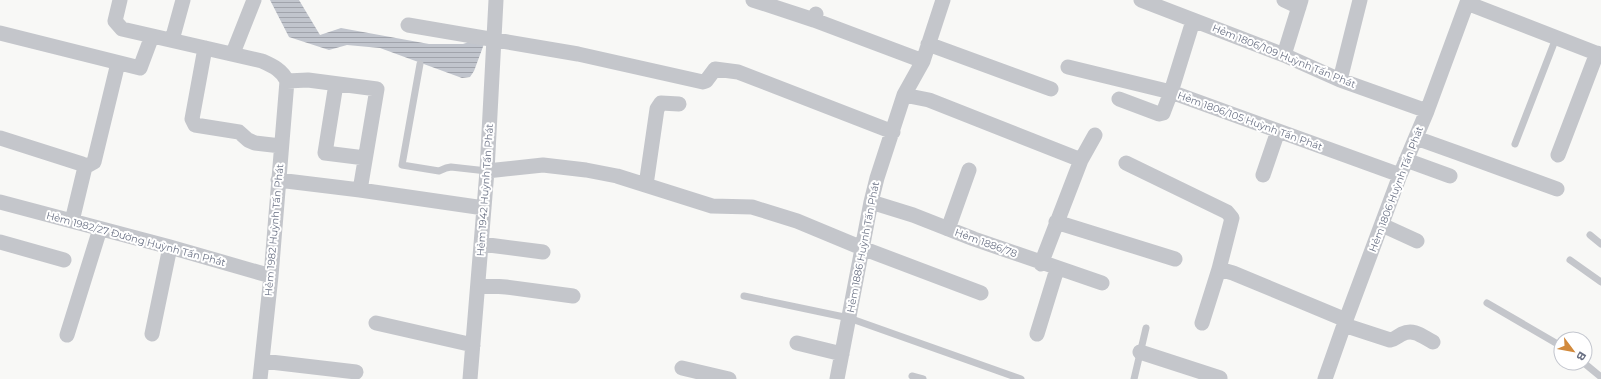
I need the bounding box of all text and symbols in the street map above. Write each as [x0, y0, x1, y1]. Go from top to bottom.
street label: Hẻm 1806/109 Huỳnh Tấn Phát [1210, 21, 1358, 91]
street label: Hẻm 1806/105 Huỳnh Tấn Phát [1176, 89, 1324, 153]
street label: Hẻm 1942 Huỳnh Tấn Phát [474, 123, 496, 257]
street label: Hẻm 1806 Huỳnh Tấn Phát [1366, 124, 1426, 254]
street label: Hẻm 1982 Huỳnh Tấn Phát [262, 163, 286, 297]
street label: Hẻm 1886 Huỳnh Tấn Phát [844, 180, 882, 314]
street label: Hẻm 1982/27 Đường Huỳnh Tấn Phát [45, 209, 227, 269]
street label: Hẻm 1886/78 [953, 226, 1019, 260]
north arrow [1553, 331, 1593, 371]
text: B [1573, 349, 1590, 364]

